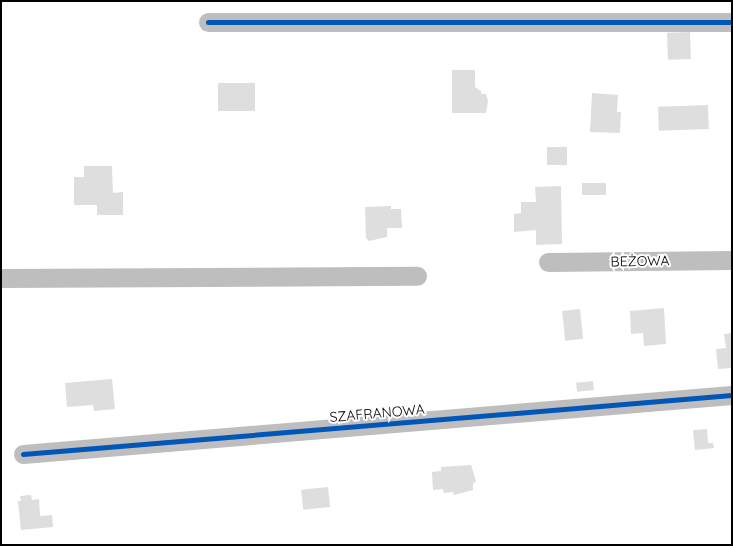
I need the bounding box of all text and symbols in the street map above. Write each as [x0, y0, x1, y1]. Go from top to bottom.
street label: BEŻOWA [610, 252, 670, 270]
street label: SZAFRANOWA [329, 400, 425, 426]

